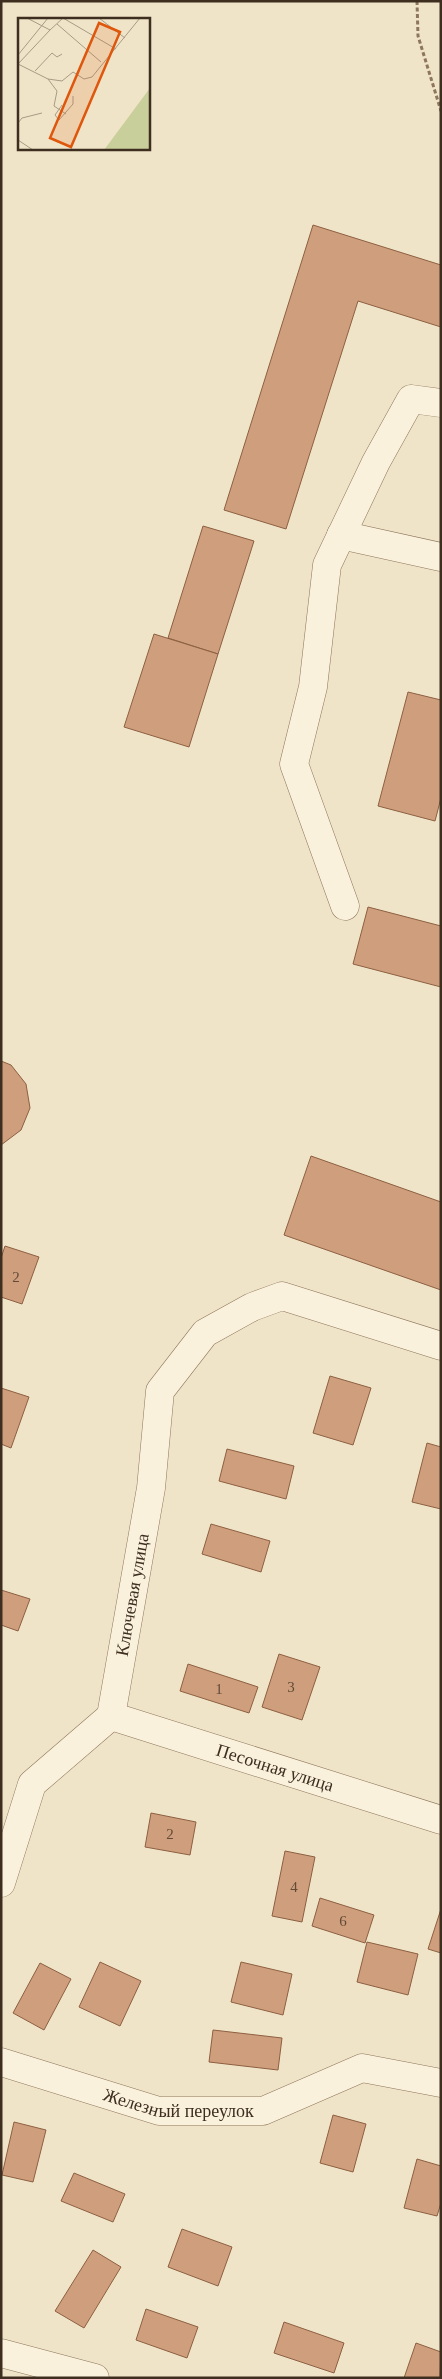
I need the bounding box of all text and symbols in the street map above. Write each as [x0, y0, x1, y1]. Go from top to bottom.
inset map [18, 18, 150, 150]
house number: 2 [12, 1269, 20, 1285]
street label: Ключевая улица [112, 1532, 153, 1658]
house number: 3 [287, 1679, 295, 1695]
house number: 1 [215, 1681, 223, 1697]
street label: Песочная улица [214, 1740, 336, 1796]
house number: 2 [166, 1826, 174, 1842]
house number: 4 [290, 1879, 298, 1895]
house number: 6 [339, 1913, 347, 1929]
street label: Железный переулок [101, 2084, 254, 2121]

